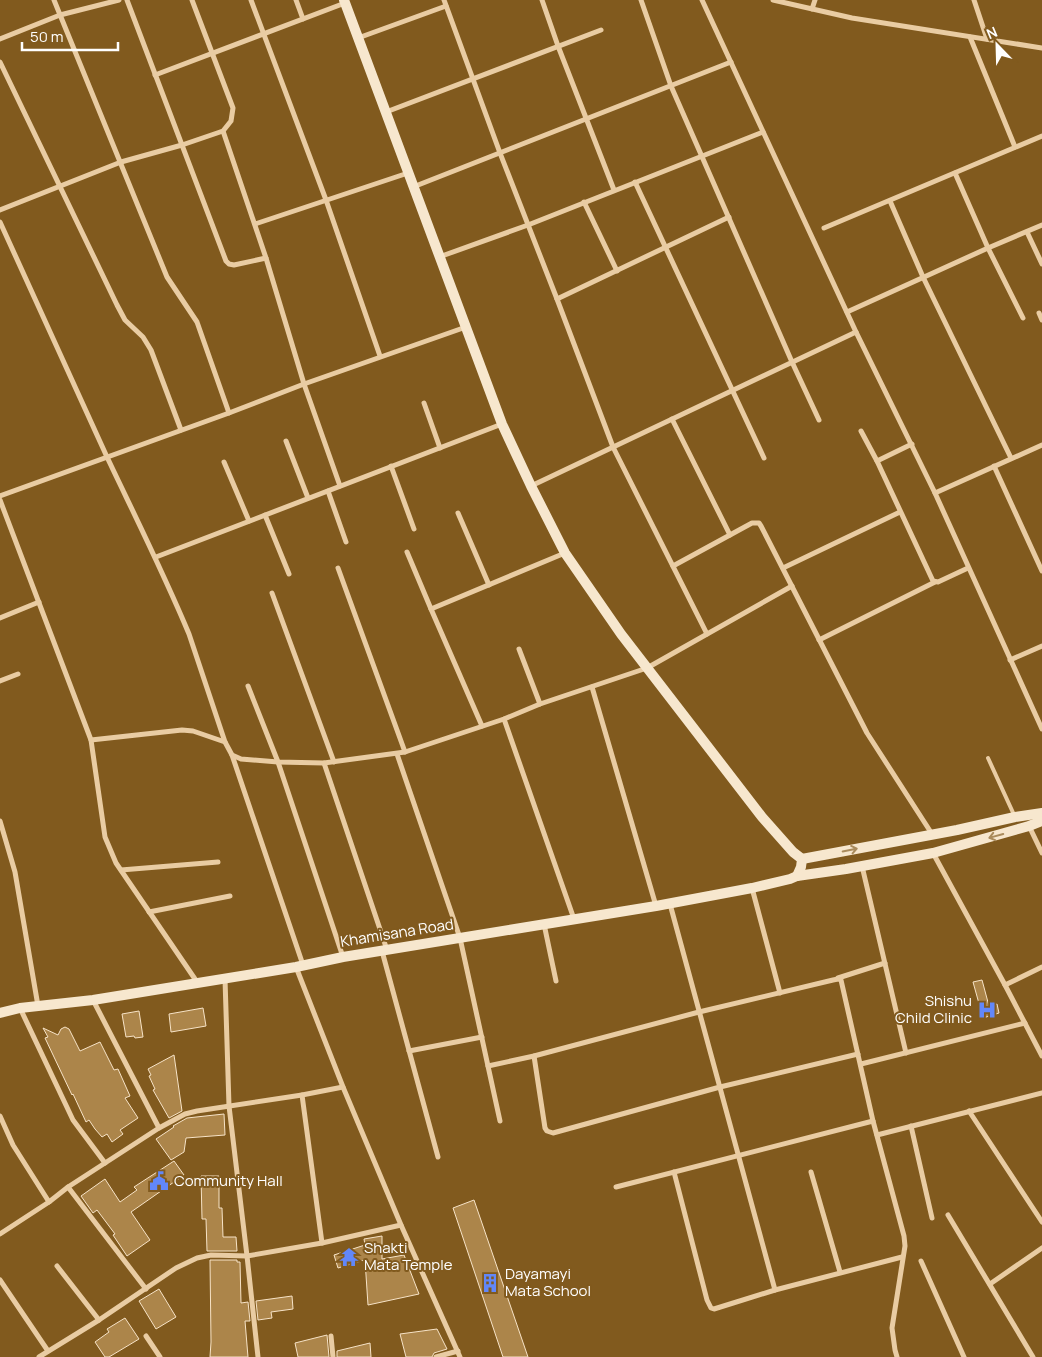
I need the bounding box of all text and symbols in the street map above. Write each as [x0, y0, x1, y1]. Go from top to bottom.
scale bar [22, 20, 119, 52]
north arrow [972, 20, 1022, 70]
text: N [983, 22, 1000, 43]
text: 50 m [30, 26, 64, 47]
one-way arrow [988, 831, 1004, 841]
one-way arrow [841, 844, 857, 854]
street label: Khamisana Road [339, 913, 455, 952]
place label: Shishu Child Clinic [895, 990, 972, 1028]
hospital icon: Shishu Child Clinic [976, 999, 998, 1021]
public building icon: Community Hall [148, 1170, 170, 1192]
place label: Community Hall [174, 1170, 283, 1191]
place label: Shakti Mata Temple [364, 1237, 453, 1275]
temple icon: Shakti Mata Temple [338, 1246, 360, 1268]
place label: Dayamayi Mata School [505, 1263, 591, 1301]
building icon: Dayamayi Mata School [479, 1272, 501, 1294]

